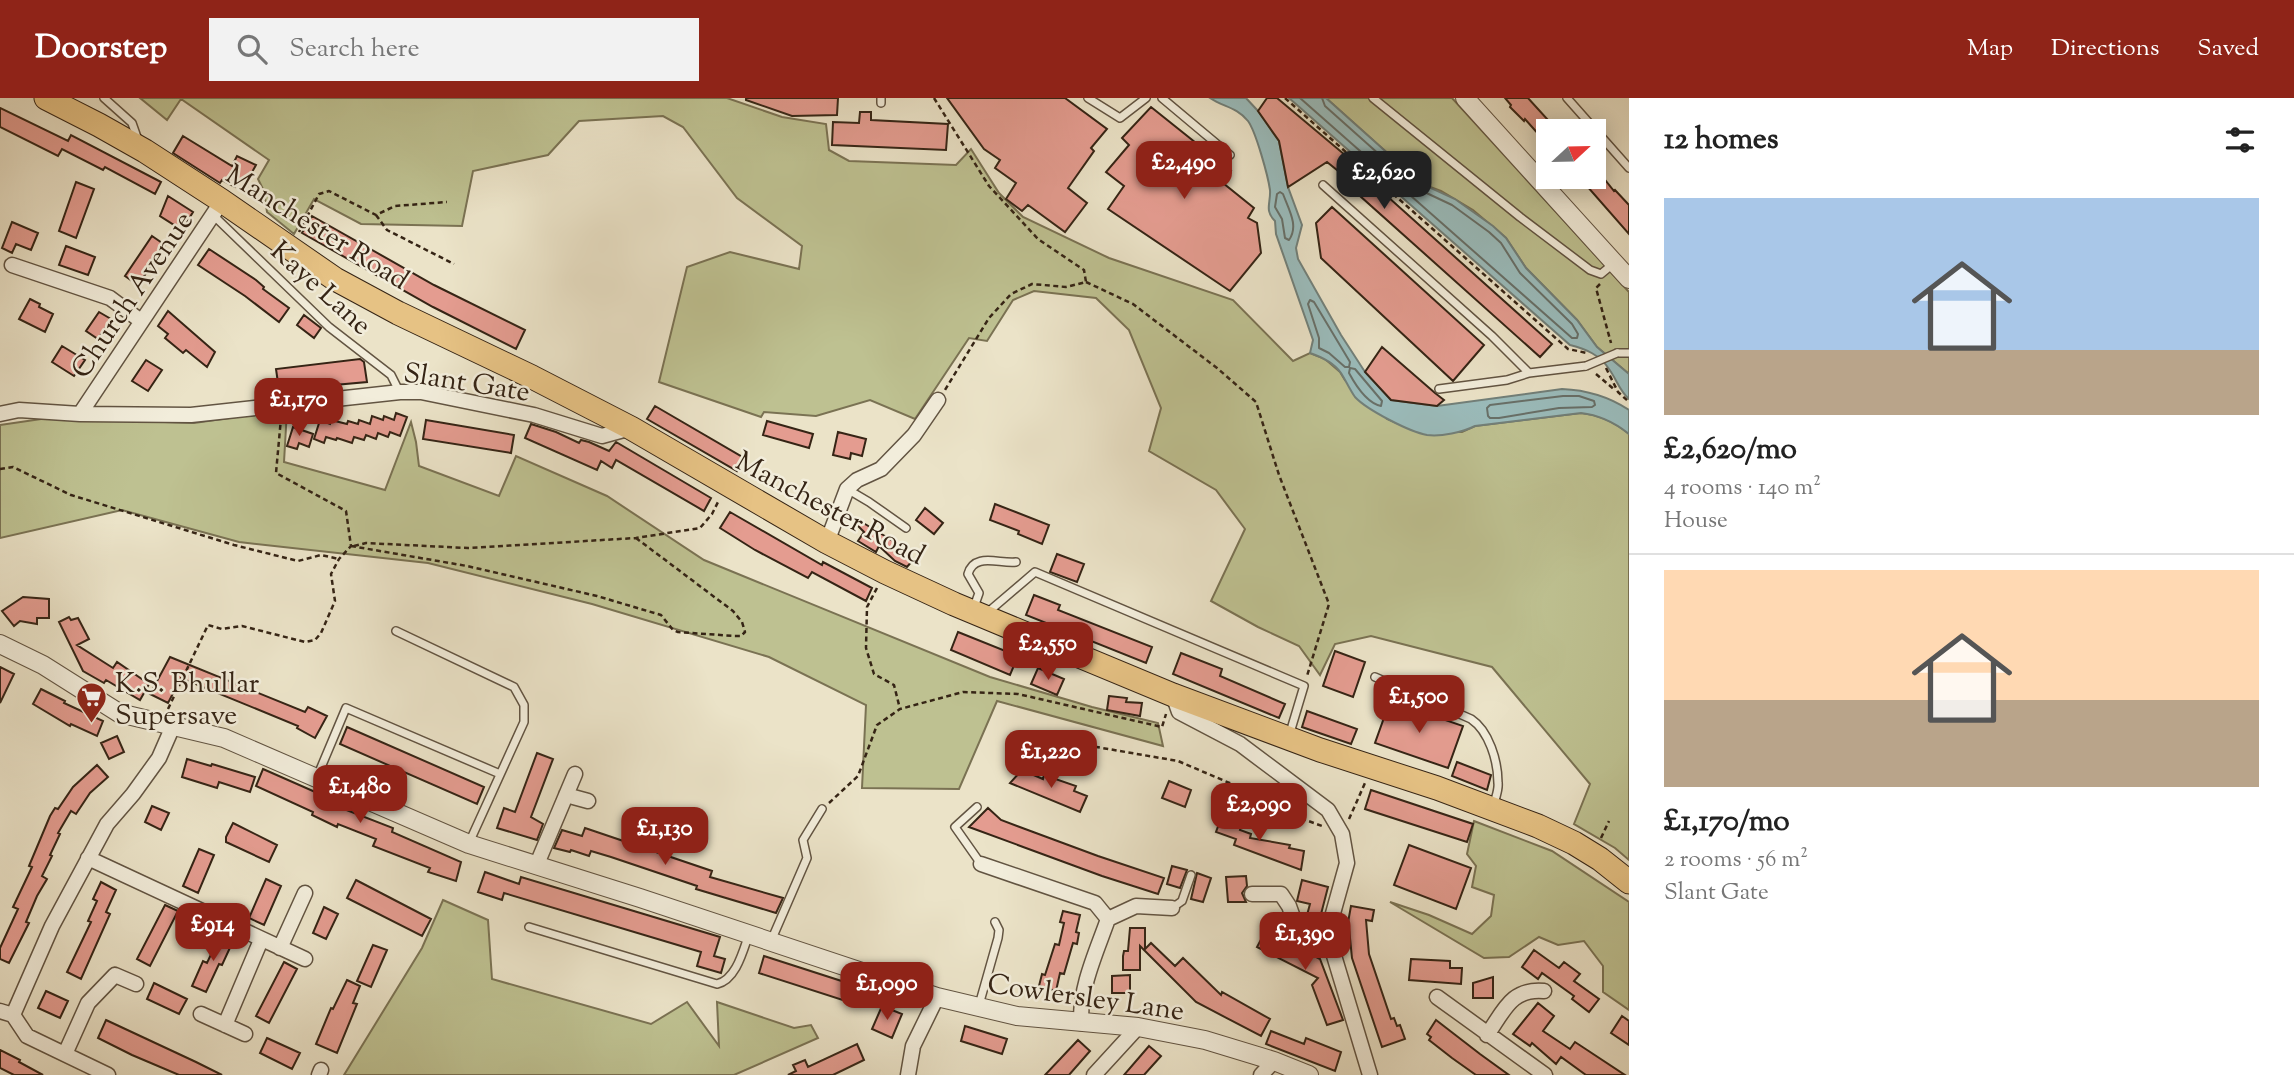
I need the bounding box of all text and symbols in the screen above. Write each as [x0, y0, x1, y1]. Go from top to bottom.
search box [209, 18, 699, 81]
text: Doorstep [35, 25, 167, 73]
icon: search [233, 30, 271, 68]
text: Search here [289, 31, 420, 68]
text: Map [1967, 32, 2013, 66]
text: Directions [2051, 32, 2159, 66]
text: Saved [2197, 32, 2259, 66]
north arrow [1536, 119, 1606, 189]
map controls [1536, 119, 1606, 189]
text: 12 homes [1664, 119, 1779, 162]
icon: filters [2221, 121, 2259, 159]
pin: £2,490 [1127, 141, 1241, 201]
text: £2,490 [1152, 147, 1216, 180]
pin: £2,620 [1327, 152, 1441, 211]
street label: Manchester Road [217, 156, 416, 301]
text: £2,620 [1353, 157, 1416, 190]
street label: Church Avenue [63, 204, 204, 387]
street label: Kaye Lane [260, 233, 380, 346]
icon: home [1899, 243, 2025, 369]
street label: Slant Gate [400, 354, 533, 414]
pin: £1,170 [242, 378, 356, 438]
text: £1,170 [270, 384, 328, 417]
text: £2,620/mo [1664, 429, 1797, 472]
street label: Manchester Road [728, 443, 932, 577]
text: 4 rooms · 140 m² [1664, 472, 1821, 505]
text: House [1664, 505, 1728, 538]
icon: home [1899, 615, 2025, 741]
pin: £2,550 [991, 622, 1105, 682]
text: £2,550 [1019, 628, 1077, 661]
place label: K.S. Bhullar Supersave [115, 665, 260, 737]
pin: £1,500 [1362, 676, 1476, 735]
supermarket icon: K.S. Bhullar Supersave [75, 681, 109, 725]
text: £1,500 [1389, 681, 1449, 714]
pin: £1,220 [994, 730, 1108, 790]
text: £1,220 [1021, 736, 1081, 769]
pin: £1,480 [303, 766, 417, 825]
text: £1,480 [329, 771, 391, 804]
pin: £2,090 [1202, 784, 1316, 843]
text: £2,090 [1227, 789, 1291, 822]
text: £1,170/mo [1664, 801, 1790, 844]
pin: £1,130 [608, 808, 722, 867]
text: £1,130 [637, 813, 693, 846]
text: 2 rooms · 56 m² [1664, 844, 1808, 877]
text: Slant Gate [1664, 877, 1769, 910]
pin: £914 [172, 904, 254, 963]
text: £914 [191, 909, 235, 942]
pin: £1,390 [1248, 912, 1362, 972]
text: £1,390 [1276, 918, 1334, 951]
pin: £1,090 [830, 962, 944, 1022]
street label: Cowlersley Lane [985, 965, 1187, 1033]
text: £1,090 [856, 968, 918, 1001]

